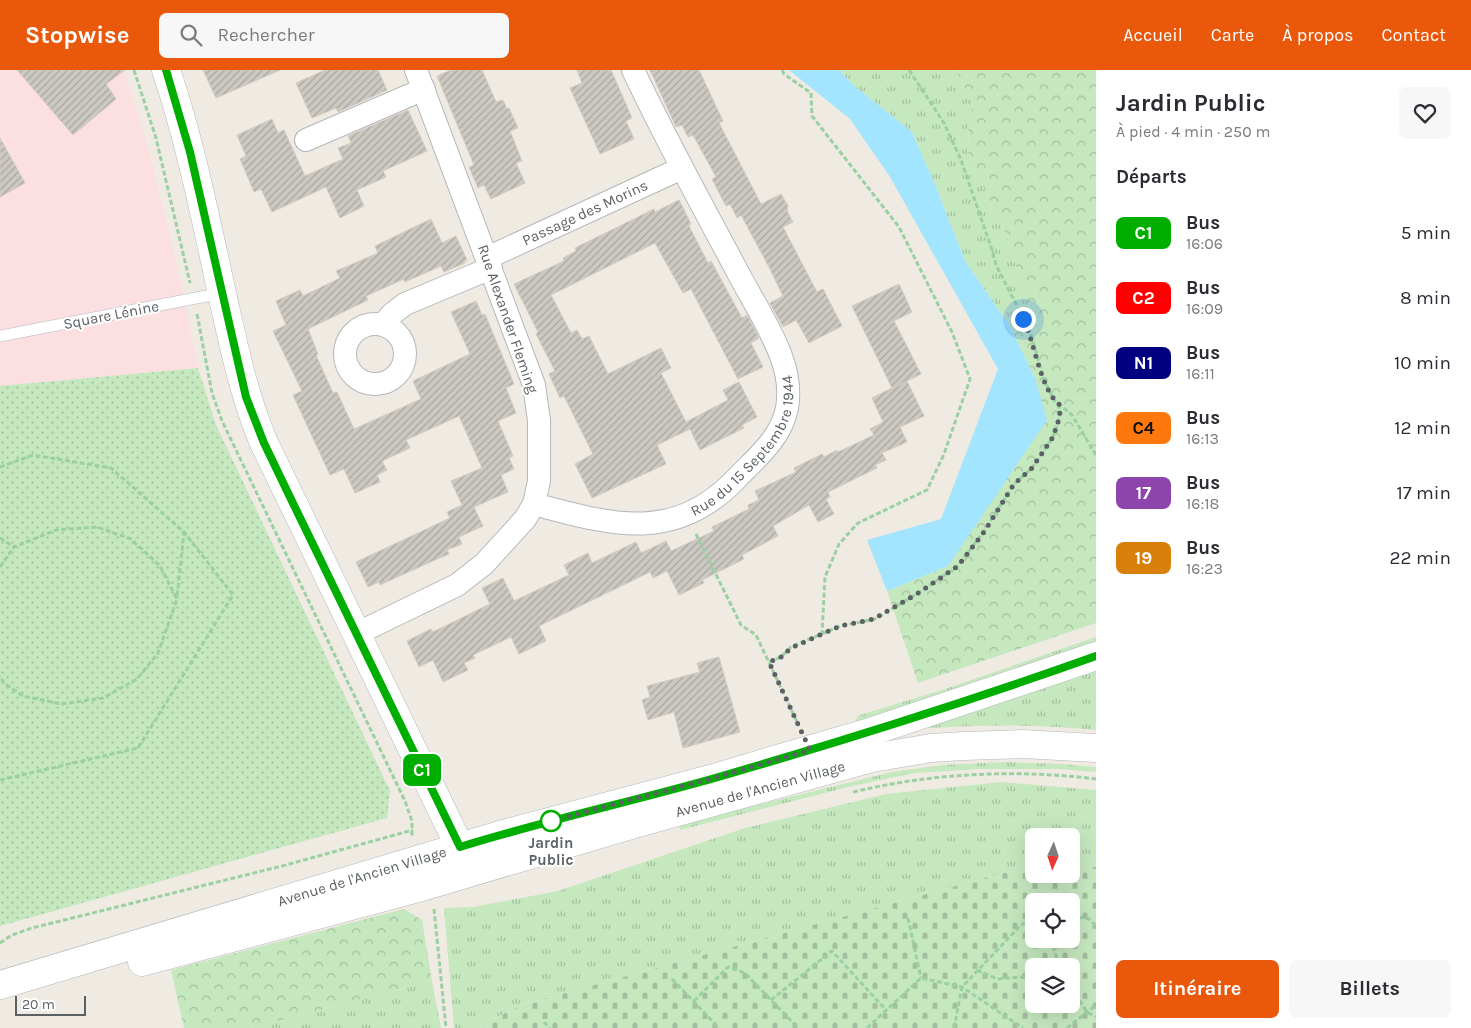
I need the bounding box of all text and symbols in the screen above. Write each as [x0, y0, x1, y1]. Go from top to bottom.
search box [159, 13, 509, 58]
text: Stopwise [25, 21, 129, 49]
icon: search [177, 21, 205, 49]
text: Rechercher [217, 24, 315, 46]
text: Accueil [1123, 24, 1183, 46]
text: Carte [1211, 24, 1254, 46]
text: À propos [1282, 24, 1354, 46]
text: Contact [1382, 24, 1446, 46]
button: heart [1399, 87, 1451, 139]
text: Jardin Public [1116, 89, 1265, 117]
text: À pied · 4 min · 250 m [1116, 122, 1270, 141]
text: Départs [1116, 166, 1187, 188]
street label: Passage des Morins [519, 176, 651, 249]
text: Bus [1186, 212, 1220, 234]
text: C1 [1135, 222, 1152, 244]
text: 5 min [1401, 222, 1451, 244]
text: 16:06 [1186, 234, 1223, 253]
street label: Rue Alexander Fleming [474, 242, 542, 396]
text: Bus [1186, 277, 1220, 299]
text: C2 [1132, 287, 1155, 309]
text: 8 min [1400, 287, 1451, 309]
street label: Square Lénine [62, 297, 160, 333]
text: 16:09 [1186, 299, 1223, 318]
your location [1011, 307, 1036, 332]
text: Bus [1186, 342, 1220, 364]
text: N1 [1134, 352, 1153, 374]
text: 10 min [1394, 352, 1451, 374]
text: 16:11 [1186, 364, 1215, 383]
street label: Rue du 15 Septembre 1944 [688, 373, 797, 520]
text: Bus [1186, 407, 1220, 429]
text: C4 [1132, 417, 1155, 439]
text: 12 min [1394, 417, 1451, 439]
text: 16:13 [1186, 429, 1219, 448]
text: Bus [1186, 472, 1220, 494]
text: 17 [1136, 482, 1151, 504]
text: 17 min [1396, 482, 1451, 504]
text: 16:18 [1186, 494, 1219, 513]
text: Bus [1186, 537, 1220, 559]
text: 19 [1135, 547, 1152, 569]
text: 22 min [1390, 547, 1451, 569]
text: 16:23 [1186, 559, 1223, 578]
line badge: C1 [400, 754, 444, 786]
street label: Avenue de l'Ancien Village [673, 757, 847, 821]
text: C1 [413, 759, 431, 781]
marker: Jardin Public [540, 810, 562, 832]
north arrow [1025, 828, 1080, 882]
map controls [1025, 828, 1080, 1013]
place label: Jardin Public [529, 834, 573, 869]
street label: Avenue de l'Ancien Village [275, 843, 449, 910]
button: locate [1025, 893, 1080, 948]
button: layers [1025, 958, 1080, 1013]
button: Itinéraire [1116, 960, 1279, 1018]
button: Billets [1289, 960, 1451, 1018]
scale bar [15, 993, 86, 1016]
text: 20 m [22, 996, 55, 1013]

